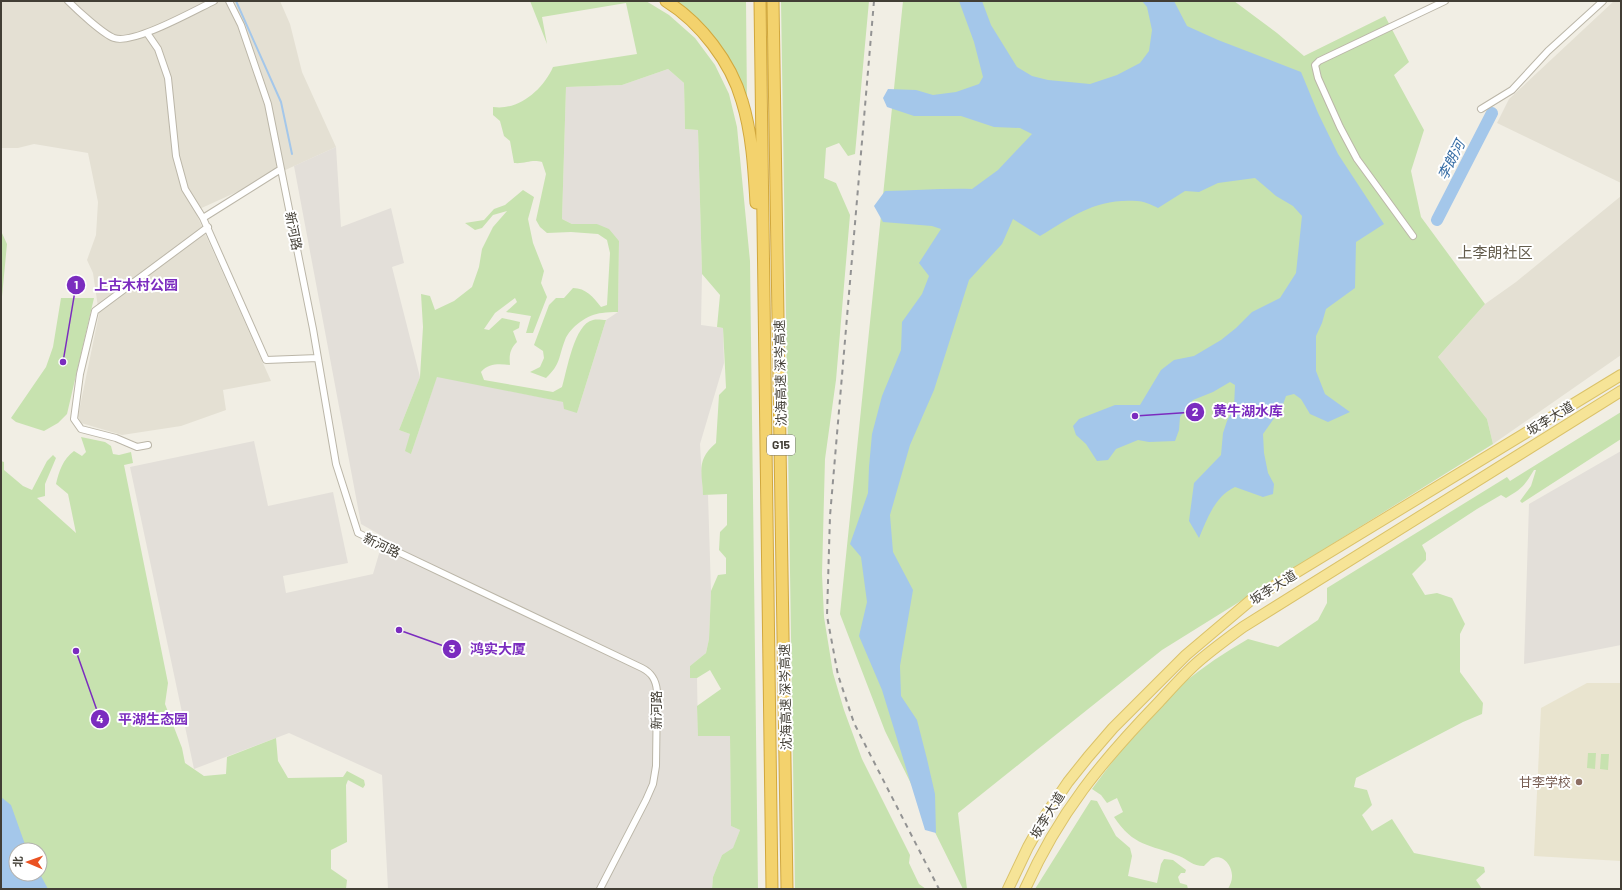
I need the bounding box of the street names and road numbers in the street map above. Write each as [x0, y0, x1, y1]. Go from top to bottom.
street label: 新河路 [282, 210, 306, 252]
street label: 沈海高速 深岑高速 [771, 320, 789, 426]
street label: 坂李大道 [1524, 398, 1576, 438]
road number: G15 [767, 435, 795, 455]
street label: 新河路 [361, 529, 403, 561]
street label: 坂李大道 [1247, 566, 1299, 608]
street label: 沈海高速 深岑高速 [776, 644, 794, 750]
street label: 新河路 [648, 690, 664, 730]
street label: 坂李大道 [1026, 789, 1068, 841]

